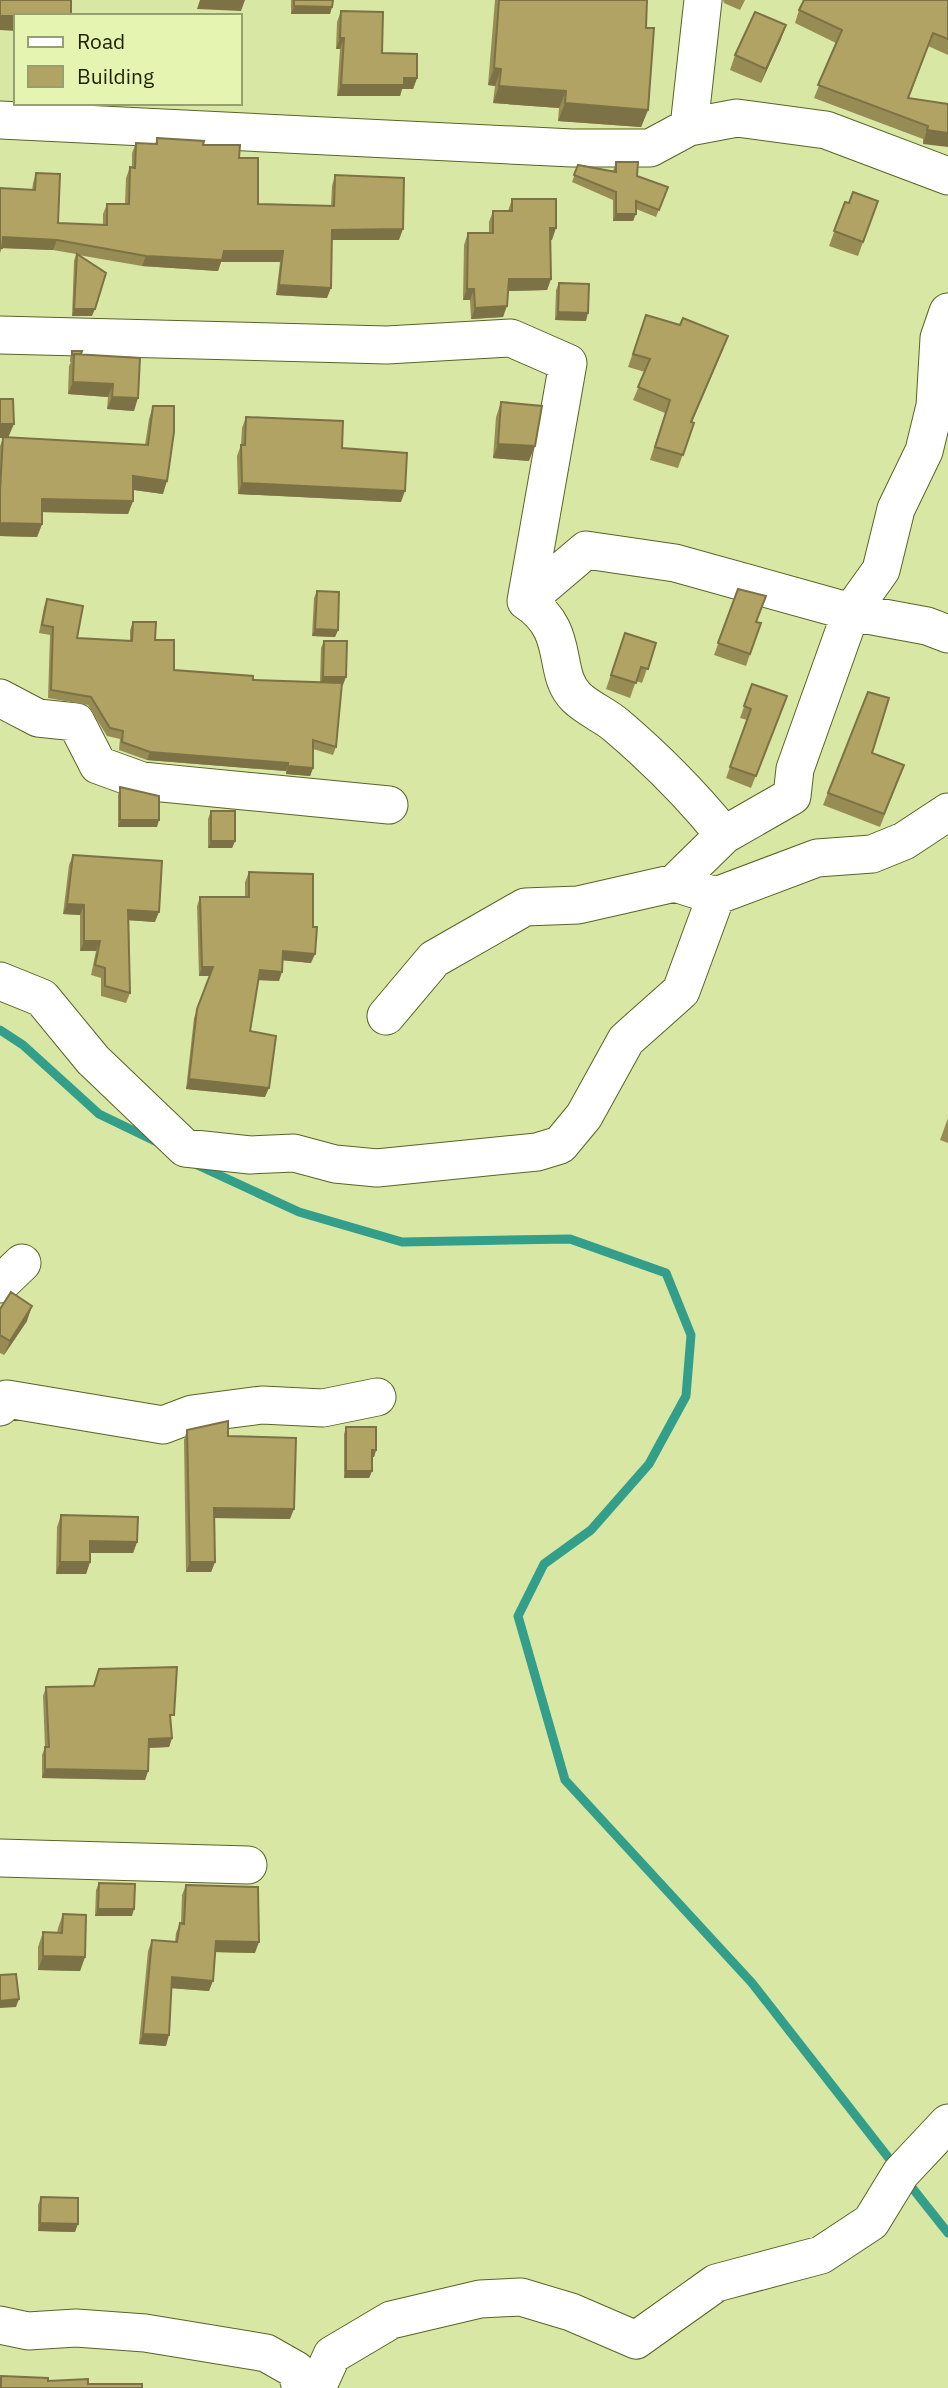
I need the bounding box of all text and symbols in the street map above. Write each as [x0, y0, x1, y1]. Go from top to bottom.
legend [14, 14, 242, 105]
text: Road [77, 27, 125, 55]
text: Building [77, 62, 154, 90]

